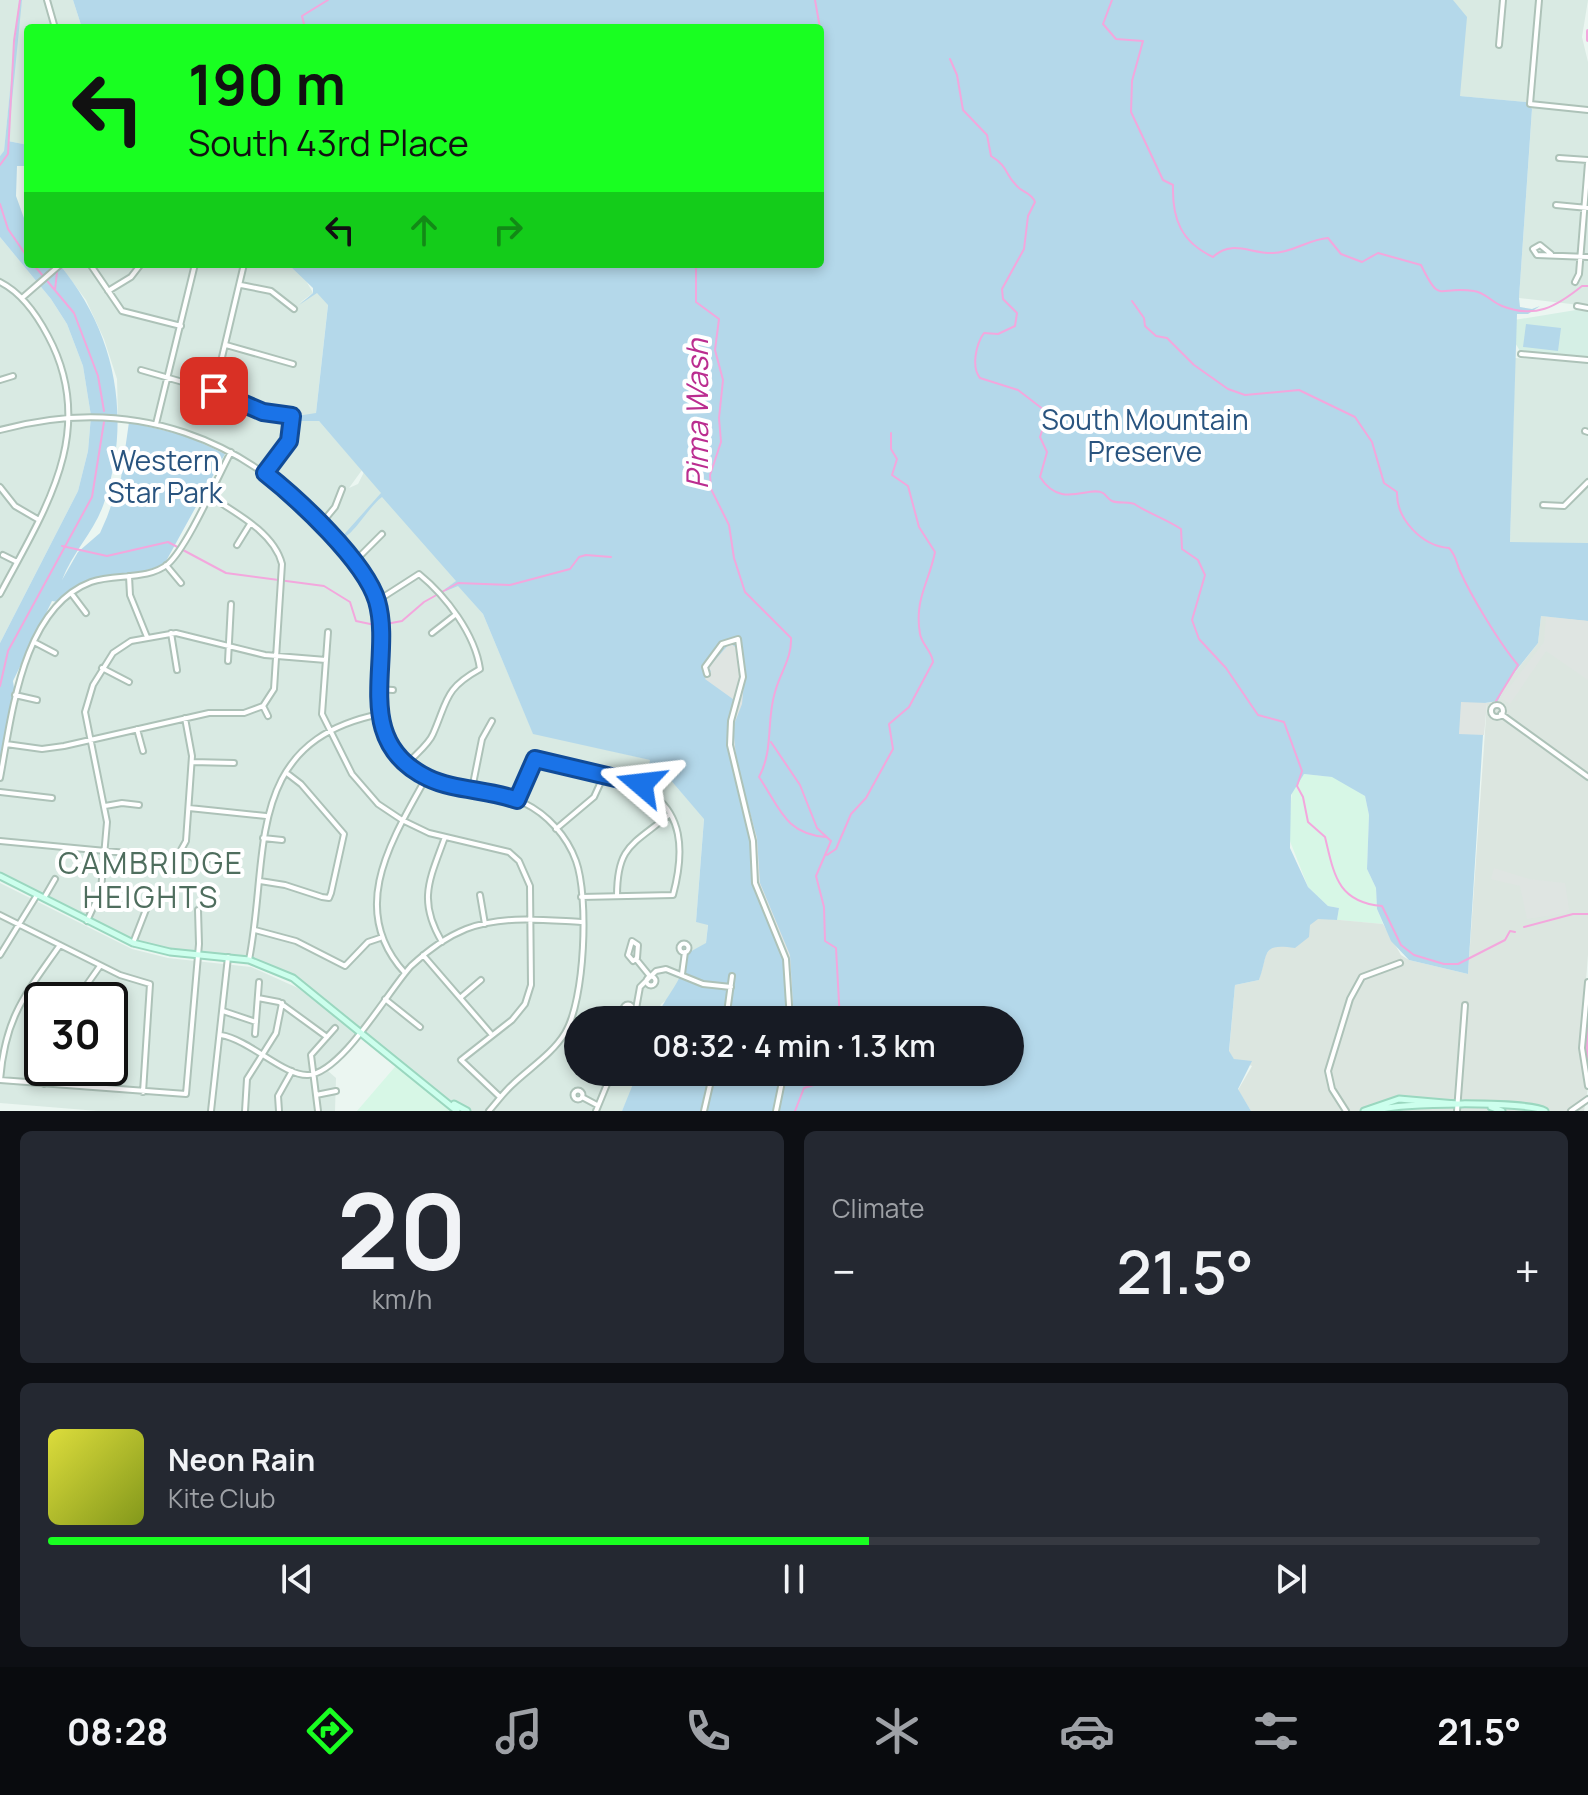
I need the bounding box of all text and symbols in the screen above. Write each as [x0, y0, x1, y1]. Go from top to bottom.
text: 190 m [188, 45, 346, 122]
icon: left [56, 56, 160, 160]
text: South 43rd Place [188, 118, 469, 167]
icon: left [318, 208, 362, 252]
icon: ahead [402, 208, 446, 252]
icon: right [486, 208, 530, 252]
water label: Pima Wash [676, 338, 717, 489]
pin [180, 357, 248, 425]
icon: arrive [192, 369, 236, 413]
park label: South Mountain Preserve [1041, 400, 1249, 470]
park label: Western Star Park [107, 441, 224, 511]
position arrow [599, 742, 683, 826]
district label: CAMBRIDGE HEIGHTS [58, 842, 244, 917]
speed limit sign: 30 [24, 982, 128, 1086]
text: 08:32 · 4 min · 1.3 km [652, 1025, 936, 1066]
text: 20 [337, 1158, 467, 1300]
text: Climate [832, 1190, 924, 1226]
text: 21.5° [1117, 1230, 1254, 1312]
text: − [832, 1241, 856, 1301]
text: + [1515, 1241, 1540, 1301]
text: km/h [372, 1281, 432, 1317]
text: Neon Rain [168, 1439, 315, 1480]
text: Kite Club [168, 1480, 275, 1516]
icon: previous [275, 1557, 319, 1601]
icon: pause [772, 1557, 816, 1601]
icon: next [1269, 1557, 1313, 1601]
icon: directions [302, 1703, 358, 1759]
icon: music [491, 1703, 547, 1759]
icon: phone [680, 1703, 736, 1759]
icon: climate [869, 1703, 925, 1759]
icon: car [1059, 1703, 1115, 1759]
icon: filters [1248, 1703, 1304, 1759]
text: 08:28 [67, 1707, 168, 1756]
text: 21.5° [1437, 1707, 1521, 1756]

